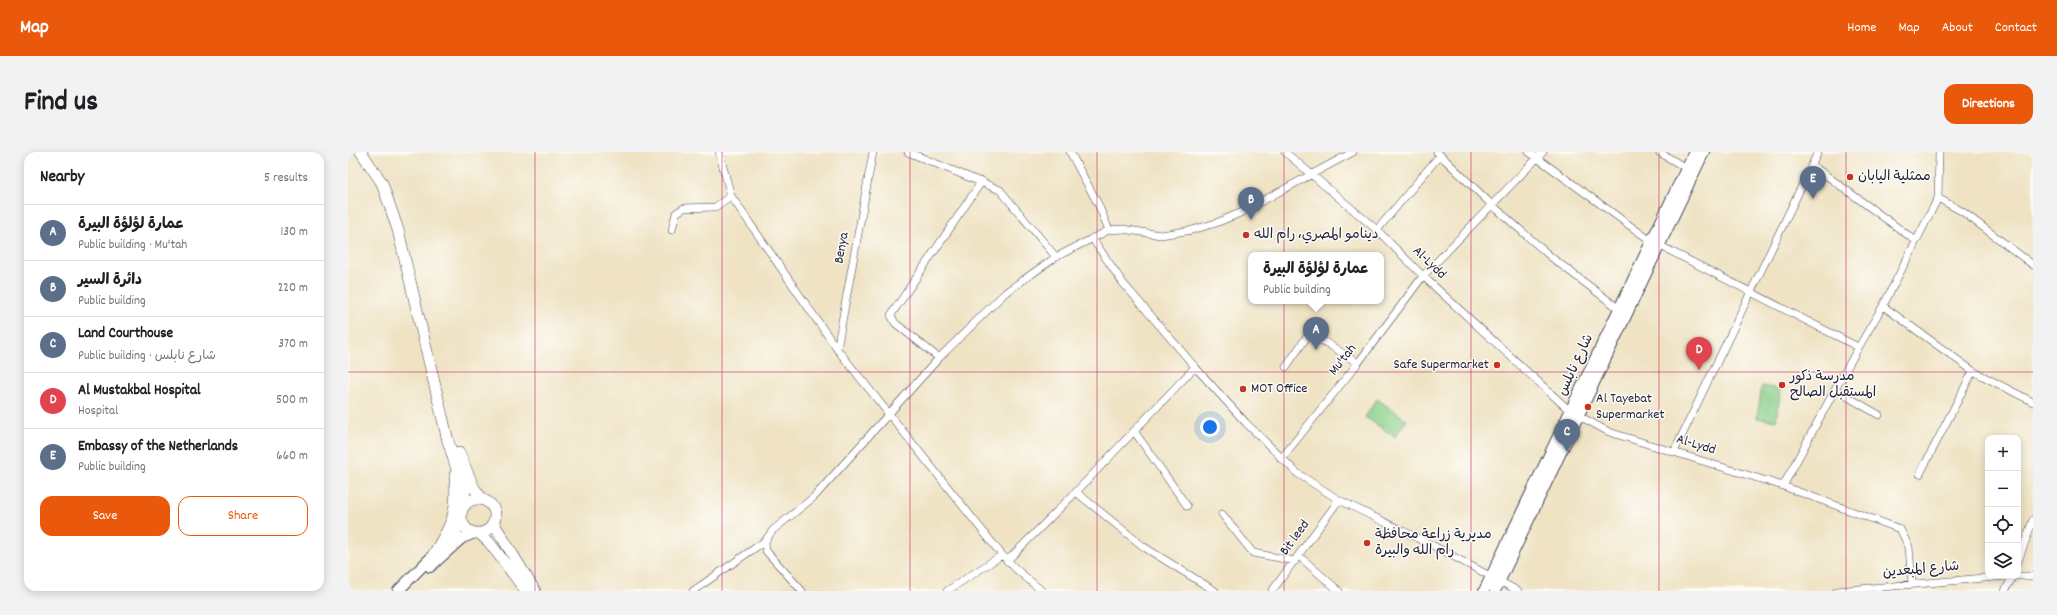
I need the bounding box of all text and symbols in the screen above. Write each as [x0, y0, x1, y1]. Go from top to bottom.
text: Map [20, 15, 49, 42]
text: Home [1847, 18, 1876, 38]
text: Map [1898, 18, 1920, 38]
text: About [1942, 18, 1973, 38]
text: Contact [1995, 18, 2037, 38]
text: Find us [24, 84, 98, 124]
button: Directions [1944, 84, 2033, 124]
text: Nearby [40, 166, 84, 190]
pin: E [1800, 166, 1826, 199]
place label: ممثلية اليابان [1858, 167, 1931, 187]
text: 5 results [264, 169, 308, 188]
marker: ممثلية اليابان [1845, 172, 1855, 182]
pin: B [1238, 187, 1264, 220]
text: عمارة لؤلؤة البيرة [78, 214, 184, 236]
text: A [49, 223, 57, 242]
text: 130 m [280, 223, 308, 242]
place label: دينامو المصري، رام الله [1254, 225, 1379, 245]
street label: Benya [829, 230, 855, 265]
marker: دينامو المصري، رام الله [1241, 230, 1251, 240]
text: Public building · Mu'tah [78, 236, 187, 255]
street label: Al-Lydd [1408, 242, 1450, 284]
popup [1248, 252, 1384, 304]
text: عمارة لؤلؤة البيرة [1263, 259, 1369, 281]
text: دائرة السير [78, 270, 142, 292]
text: B [50, 279, 56, 298]
text: 220 m [278, 279, 308, 298]
text: Public building [1263, 281, 1331, 300]
text: Public building [78, 292, 146, 311]
pin: A [1303, 317, 1329, 350]
text: Land Courthouse [78, 323, 173, 345]
street label: شارع نابلس [1553, 331, 1599, 399]
text: C [50, 335, 56, 354]
text: 370 m [278, 335, 308, 354]
pin: D [1686, 337, 1712, 370]
street label: Mu'tah [1324, 340, 1362, 380]
text: Public building · شارع نابلس [78, 347, 216, 366]
place label: Safe Supermarket [1394, 355, 1489, 375]
marker: Safe Supermarket [1492, 360, 1502, 370]
place label: مدرسة ذكور المستقبل الصالح [1789, 367, 1876, 403]
place label: MOT Office [1251, 379, 1308, 399]
text: Al Mustakbal Hospital [78, 380, 201, 402]
marker: مدرسة ذكور المستقبل الصالح [1777, 380, 1787, 390]
marker: MOT Office [1238, 384, 1248, 394]
place label: Al Tayebat Supermarket [1596, 389, 1664, 425]
text: D [50, 391, 56, 410]
text: 500 m [276, 391, 308, 410]
text: Hospital [78, 402, 118, 421]
marker: Al Tayebat Supermarket [1583, 402, 1593, 412]
your location [1200, 417, 1220, 437]
pin: C [1554, 419, 1580, 452]
street label: Al-Lydd [1674, 430, 1718, 460]
map controls [1985, 435, 2021, 579]
button: + [1985, 435, 2021, 471]
text: Embassy of the Netherlands [78, 436, 238, 458]
text: E [50, 447, 56, 466]
text: 660 m [276, 447, 308, 466]
text: Public building [78, 458, 146, 477]
button: − [1985, 471, 2021, 507]
button: Save [40, 496, 170, 536]
button: Share [178, 496, 308, 536]
button: locate [1985, 507, 2021, 543]
street label: Bit leed [1275, 516, 1315, 560]
place label: مديرية زراعة محافظة رام الله والبيرة [1375, 525, 1492, 561]
marker: مديرية زراعة محافظة رام الله والبيرة [1362, 538, 1372, 548]
button: layers [1985, 543, 2021, 579]
street label: شارع المبعدين [1882, 557, 1960, 583]

